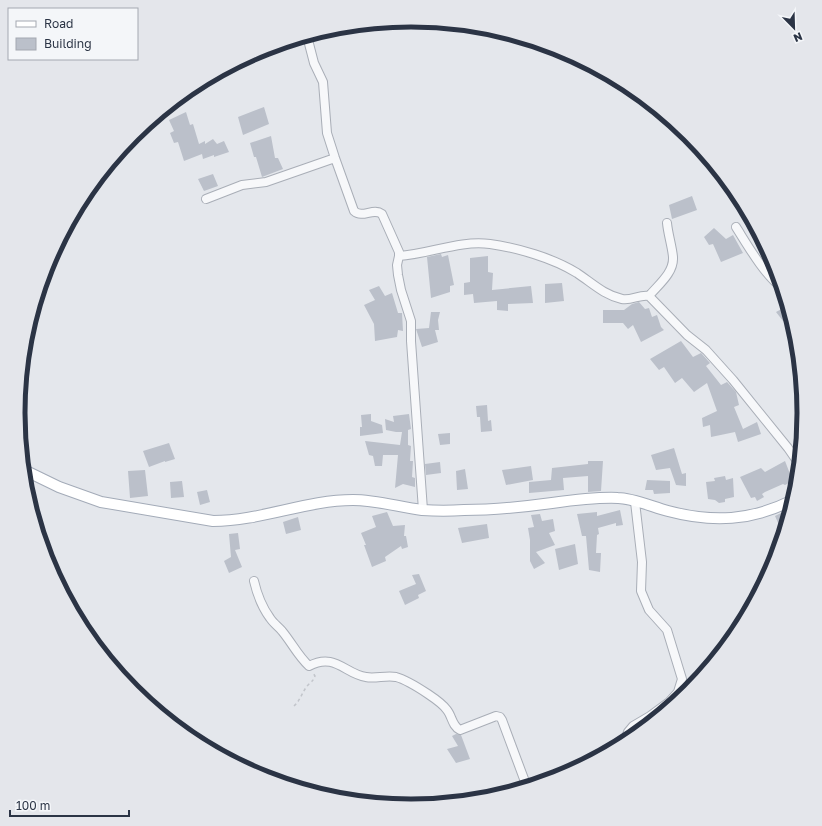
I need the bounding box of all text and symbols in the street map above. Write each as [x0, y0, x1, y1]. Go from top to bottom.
legend [8, 8, 138, 60]
north arrow [774, 8, 814, 48]
text: Road [44, 16, 73, 31]
text: N [792, 30, 804, 45]
text: Building [44, 36, 92, 51]
scale bar [10, 792, 129, 818]
text: 100 m [16, 798, 50, 813]

